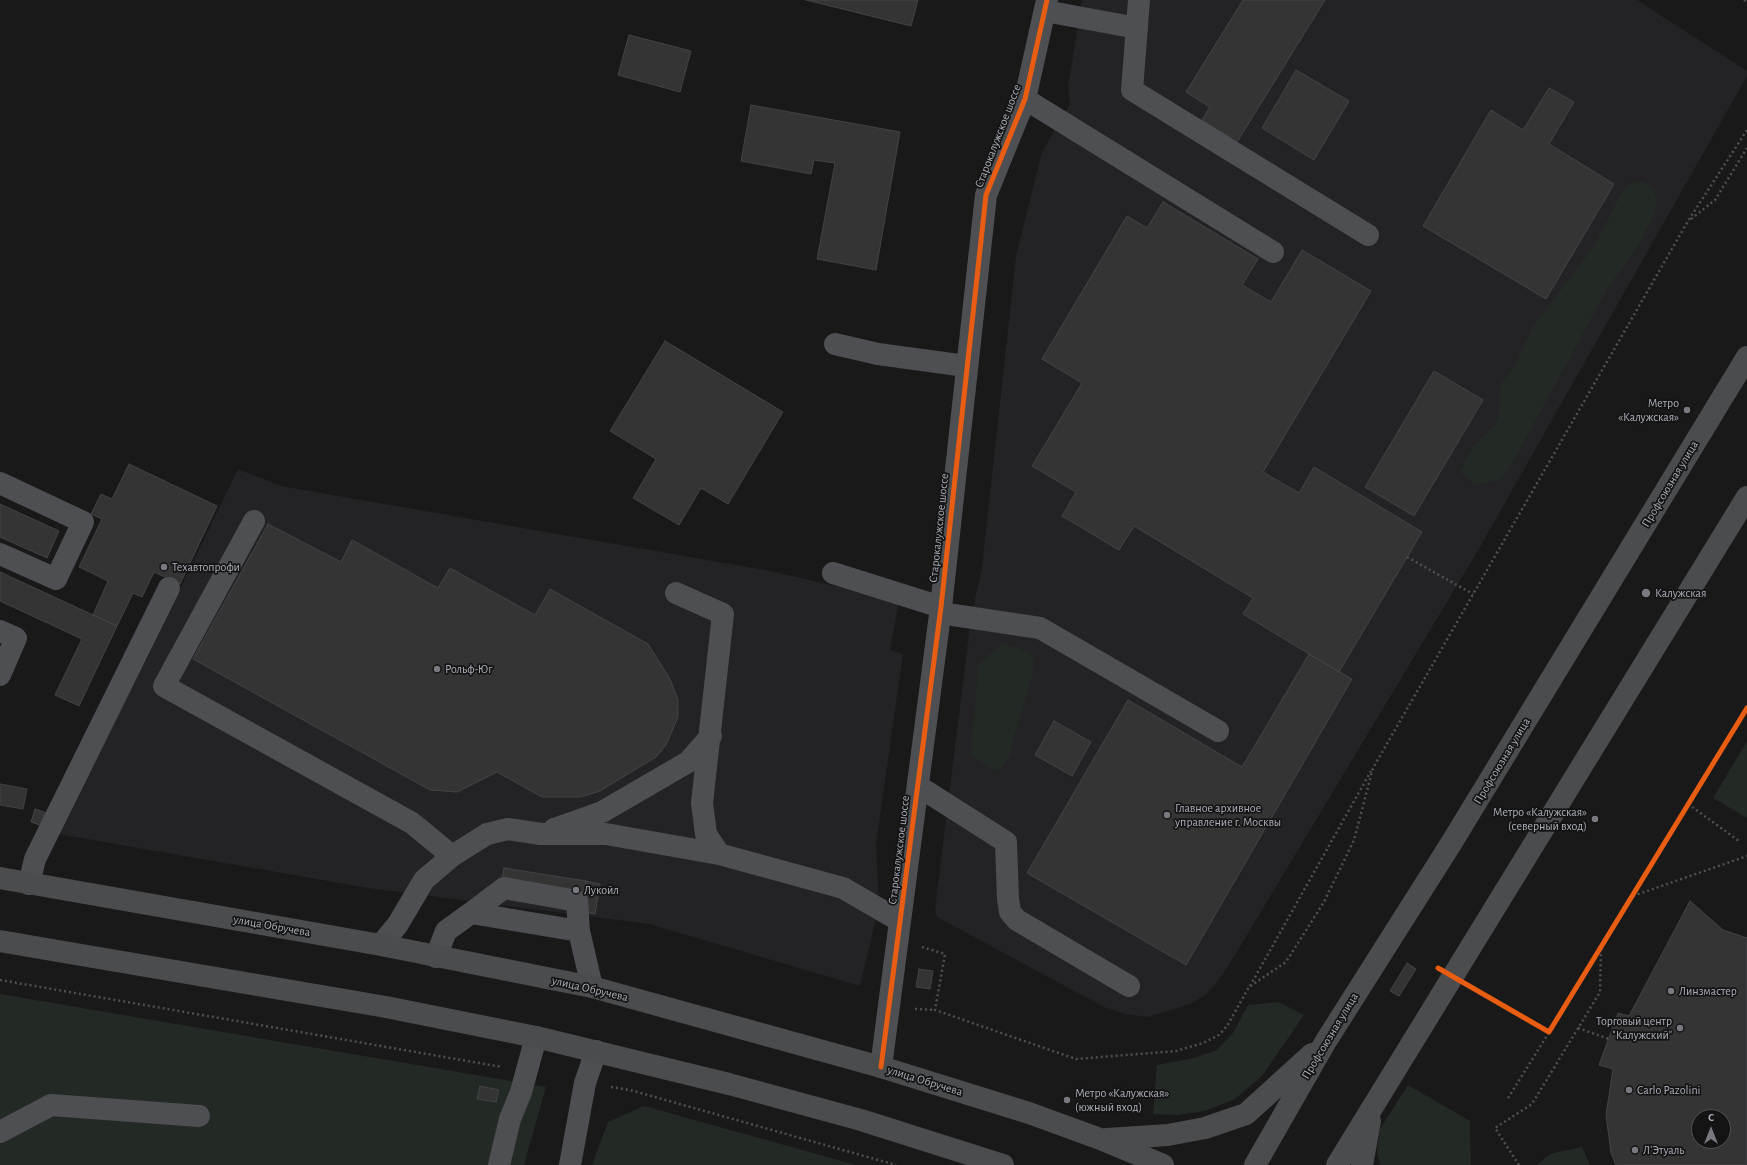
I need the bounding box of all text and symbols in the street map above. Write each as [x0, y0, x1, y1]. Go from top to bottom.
street label: Старокалужское шоссе [972, 82, 1024, 190]
place label: Метро «Калужская» [1618, 396, 1679, 424]
marker: Метро «Калужская» [1682, 405, 1692, 415]
street label: Профсоюзная улица [1639, 438, 1701, 530]
street label: Старокалужское шоссе [926, 473, 952, 583]
place label: Техавтопрофи [172, 560, 240, 574]
marker: Техавтопрофи [159, 562, 169, 572]
place label: Калужская [1655, 586, 1706, 600]
marker: Калужская [1640, 587, 1652, 599]
place label: Рольф-Юг [445, 662, 492, 676]
marker: Рольф-Юг [432, 664, 442, 674]
street label: Профсоюзная улица [1471, 715, 1533, 807]
street label: Старокалужское шоссе [885, 795, 913, 905]
place label: Главное архивное управление г. Москвы [1175, 801, 1281, 829]
place label: Метро «Калужская» (северный вход) [1493, 805, 1587, 833]
marker: Главное архивное управление г. Москвы [1162, 810, 1172, 820]
marker: Метро «Калужская» (северный вход) [1590, 814, 1600, 824]
place label: Лукойл [584, 883, 619, 897]
marker: Лукойл [571, 885, 581, 895]
street label: улица Обручева [232, 912, 312, 940]
street label: улица Обручева [550, 973, 630, 1005]
place label: Линзмастер [1679, 984, 1737, 998]
marker: Линзмастер [1666, 986, 1676, 996]
street label: Профсоюзная улица [1299, 990, 1361, 1082]
place label: Торговый центр "Калужский" [1596, 1014, 1672, 1042]
marker: Торговый центр "Калужский" [1675, 1023, 1685, 1033]
street label: улица Обручева [886, 1063, 964, 1099]
place label: Carlo Pazolini [1637, 1083, 1700, 1097]
marker: Carlo Pazolini [1624, 1085, 1634, 1095]
place label: Метро «Калужская» (южный вход) [1075, 1086, 1169, 1114]
marker: Метро «Калужская» (южный вход) [1062, 1095, 1072, 1105]
north arrow [1691, 1109, 1731, 1149]
text: С [1708, 1112, 1714, 1123]
place label: Л'Этуаль [1643, 1143, 1684, 1157]
marker: Л'Этуаль [1630, 1145, 1640, 1155]

